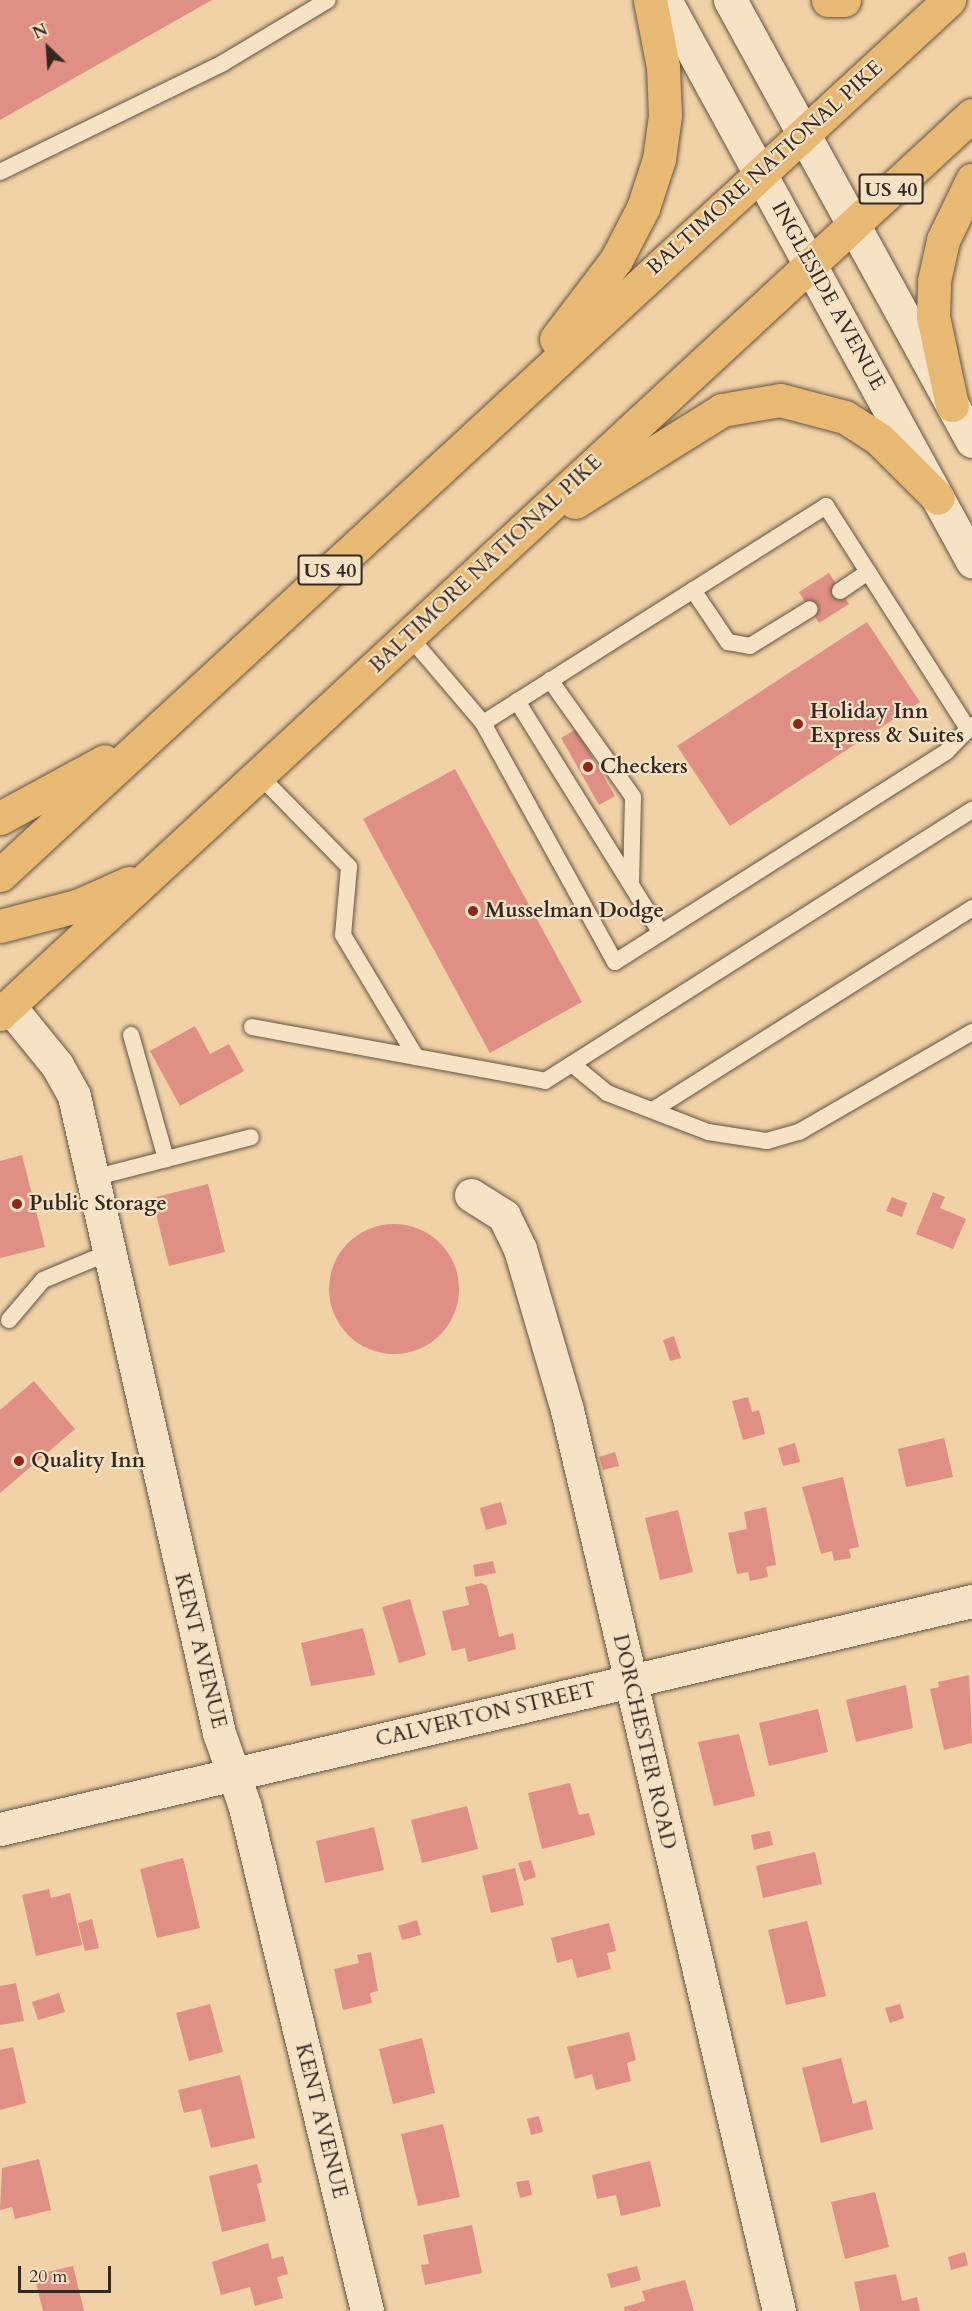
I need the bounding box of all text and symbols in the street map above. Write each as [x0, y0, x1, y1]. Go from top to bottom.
north arrow [18, 18, 78, 78]
text: N [29, 19, 51, 45]
street label: BALTIMORE NATIONAL PIKE [642, 55, 888, 281]
road number: US 40 [858, 172, 924, 206]
street label: INGLESIDE AVENUE [766, 197, 890, 395]
street label: BALTIMORE NATIONAL PIKE [365, 450, 607, 678]
road number: US 40 [297, 553, 363, 587]
place label: Holiday Inn Express & Suites [810, 699, 964, 749]
marker: Holiday Inn Express & Suites [791, 717, 805, 731]
place label: Checkers [600, 754, 688, 780]
marker: Checkers [581, 760, 595, 774]
place label: Musselman Dodge [485, 898, 664, 924]
marker: Musselman Dodge [466, 904, 480, 918]
place label: Public Storage [29, 1191, 167, 1217]
marker: Public Storage [10, 1197, 24, 1211]
place label: Quality Inn [31, 1448, 145, 1474]
marker: Quality Inn [12, 1454, 26, 1468]
street label: KENT AVENUE [169, 1571, 231, 1731]
street label: DORCHESTER ROAD [607, 1632, 681, 1852]
street label: CALVERTON STREET [373, 1677, 599, 1753]
street label: KENT AVENUE [290, 2041, 352, 2201]
scale bar [21, 2254, 114, 2292]
text: 20 m [29, 2264, 68, 2289]

